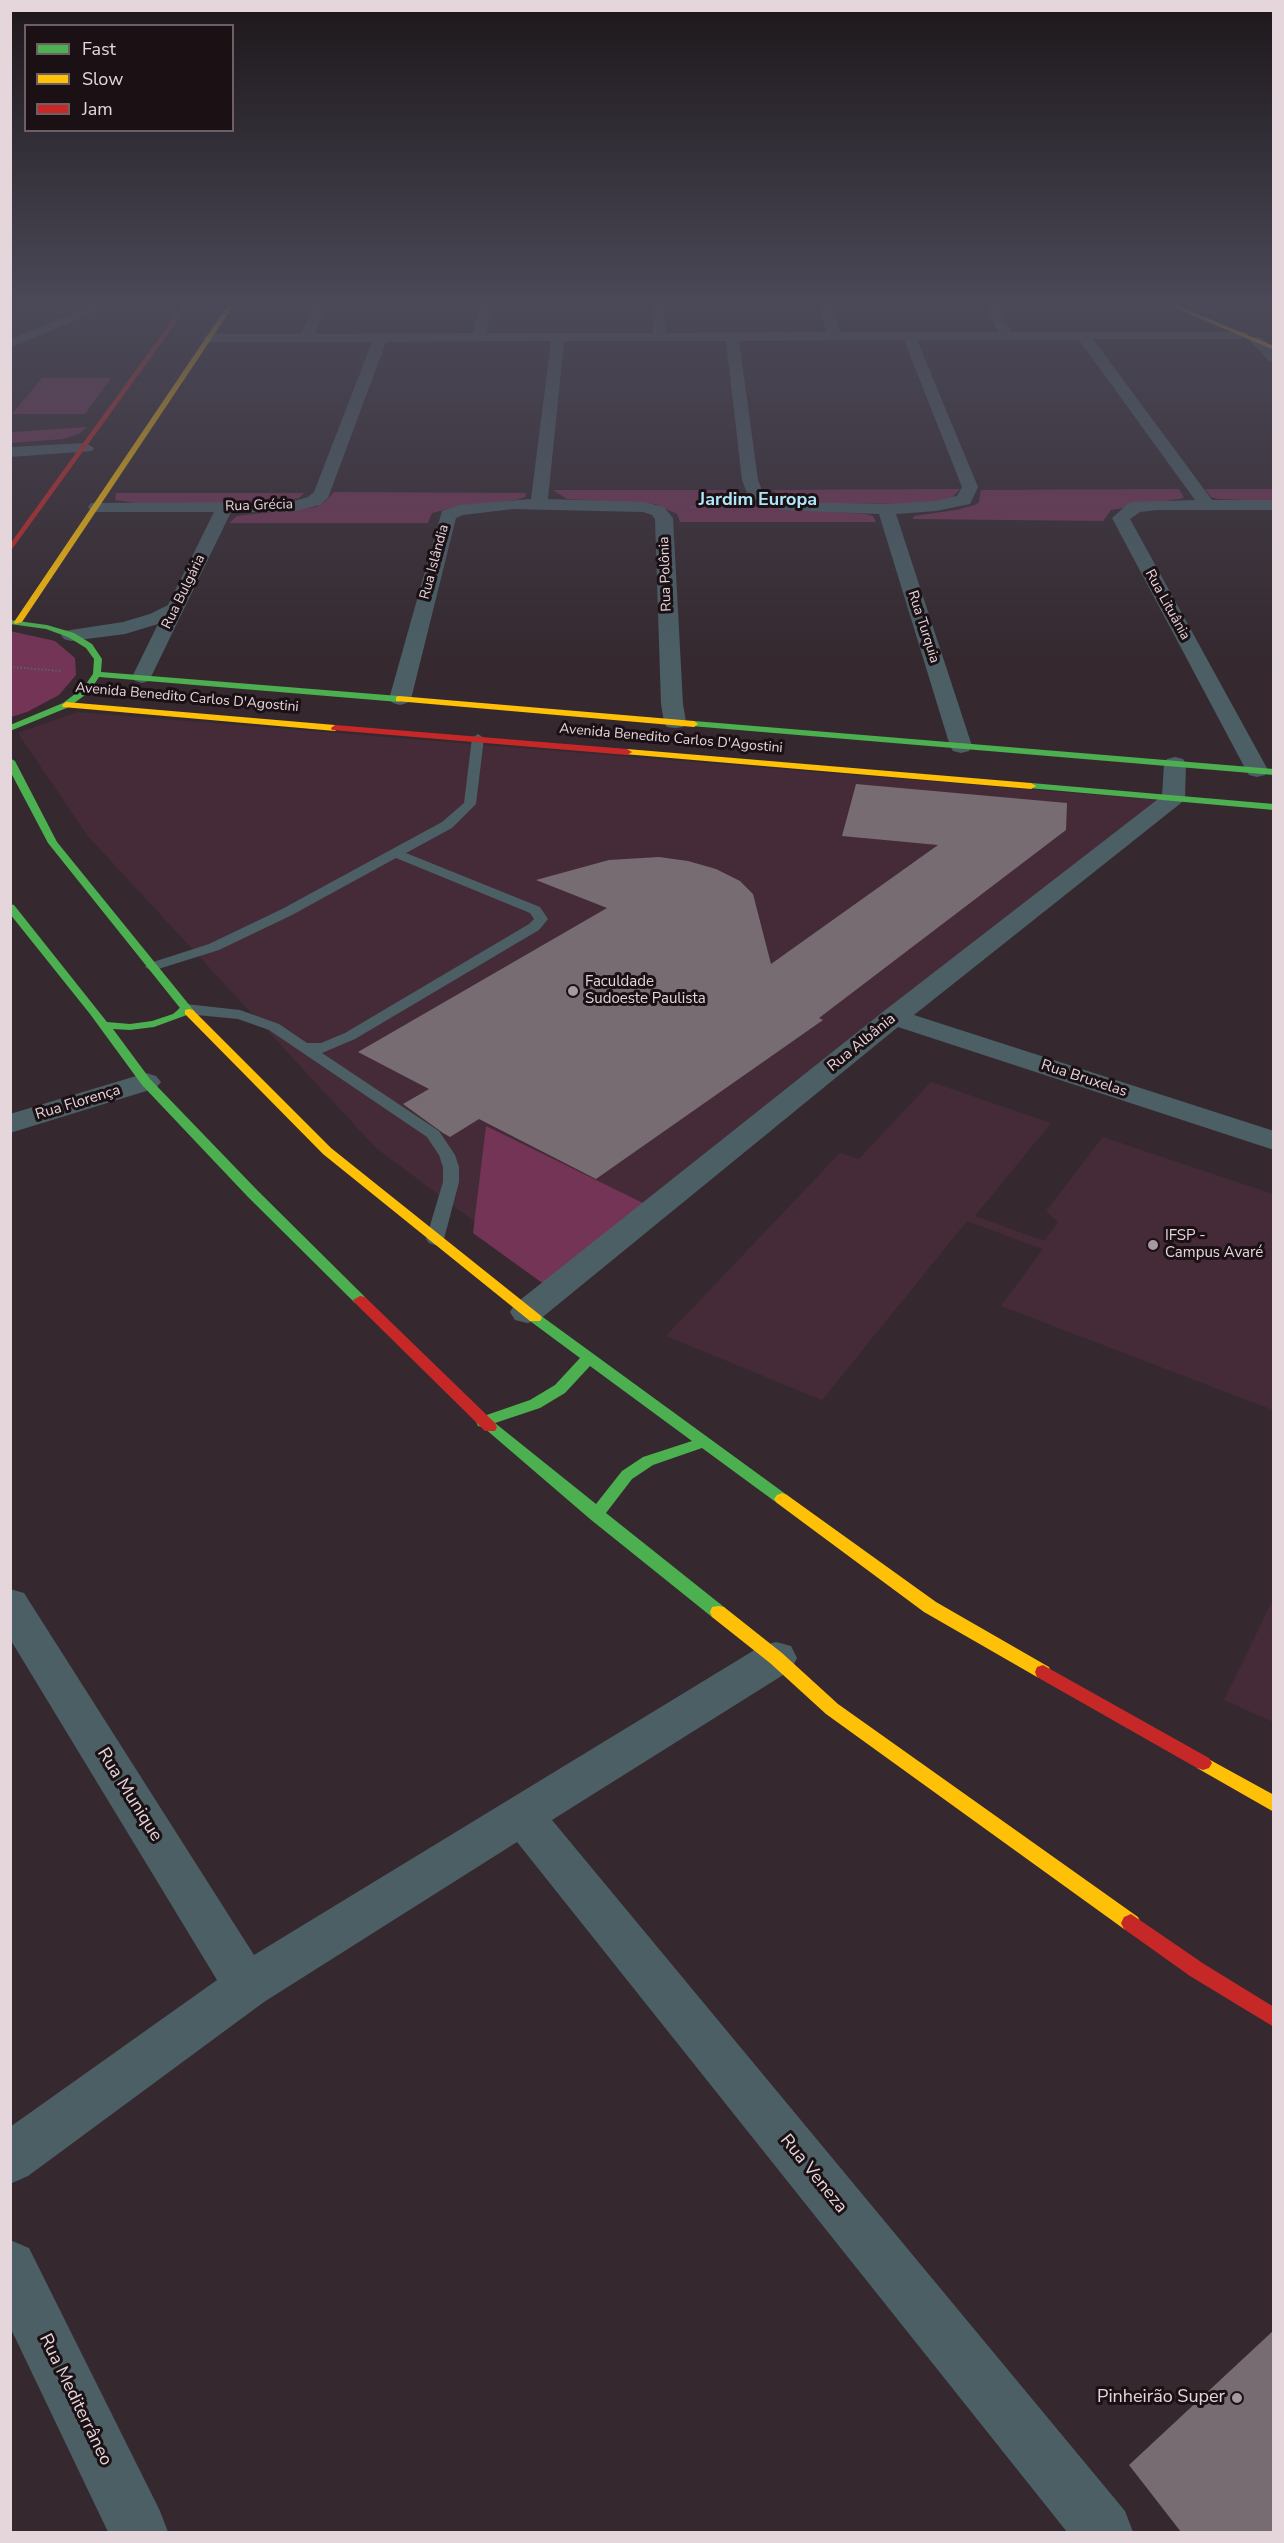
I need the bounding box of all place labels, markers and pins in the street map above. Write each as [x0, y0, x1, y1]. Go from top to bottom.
place label: Faculdade Sudoeste Paulista [585, 973, 706, 1008]
marker: Faculdade Sudoeste Paulista [566, 984, 580, 998]
place label: IFSP - Campus Avaré [1165, 1227, 1263, 1262]
marker: IFSP - Campus Avaré [1146, 1238, 1160, 1252]
place label: Pinheirão Super [1097, 2387, 1225, 2409]
marker: Pinheirão Super [1230, 2391, 1244, 2405]

